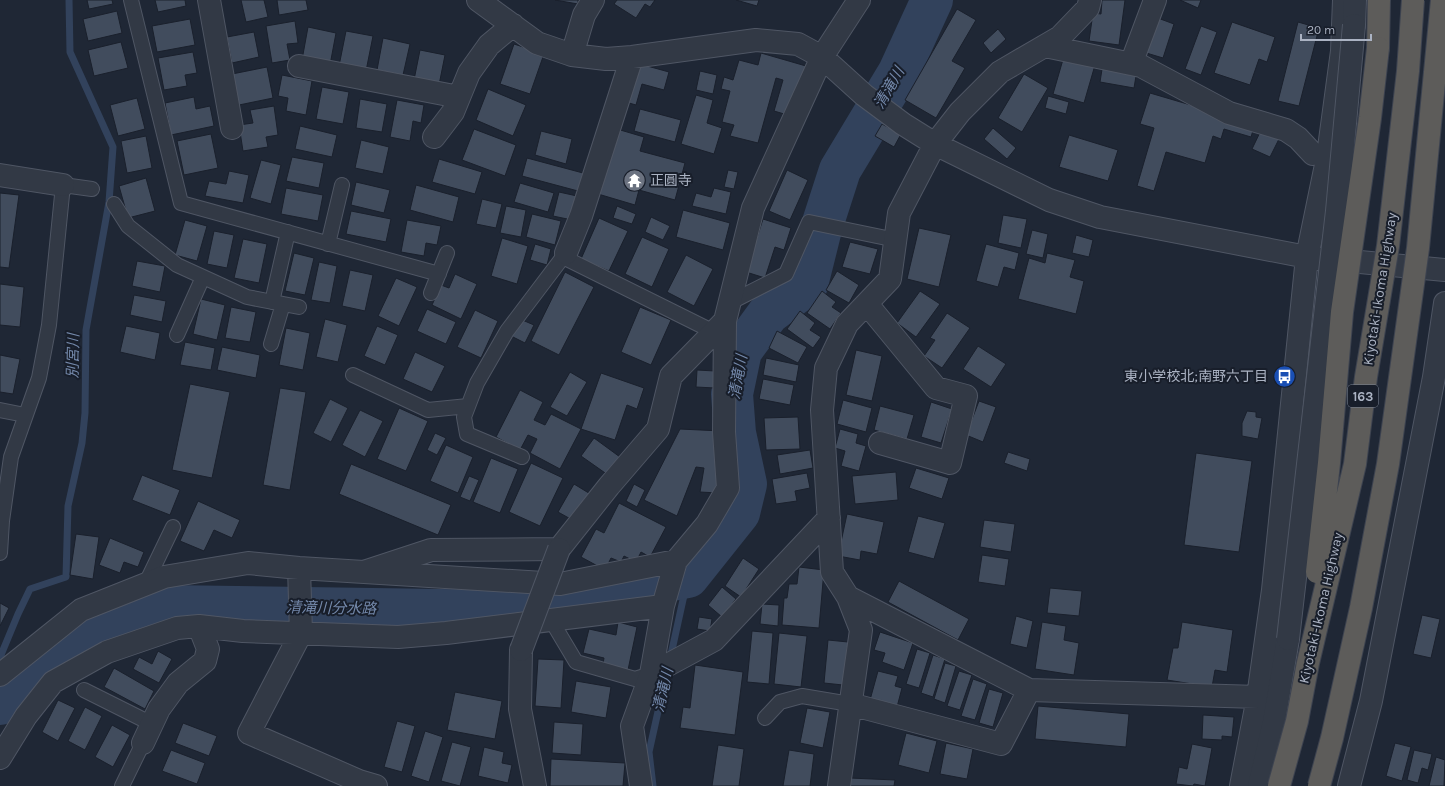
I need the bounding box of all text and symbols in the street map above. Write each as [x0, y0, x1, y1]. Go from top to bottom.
scale bar [1301, 16, 1371, 42]
text: 20 m [1307, 23, 1335, 37]
water label: 清滝川 [870, 62, 909, 112]
temple icon: 正圓寺 [621, 167, 647, 193]
place label: 正圓寺 [650, 172, 692, 189]
street label: Kiyotaki-Ikoma Highway [1360, 211, 1401, 367]
water label: 別宮川 [64, 331, 82, 379]
water label: 清滝川 [725, 351, 751, 401]
bus stop icon: 東小学校北;南野六丁目 [1271, 363, 1297, 389]
place label: 東小学校北;南野六丁目 [1124, 368, 1268, 385]
road number: 163 [1348, 385, 1378, 407]
street label: Kiyotaki-Ikoma Highway [1295, 530, 1347, 685]
water label: 清滝川分水路 [286, 598, 378, 618]
water label: 清滝川 [649, 664, 677, 714]

